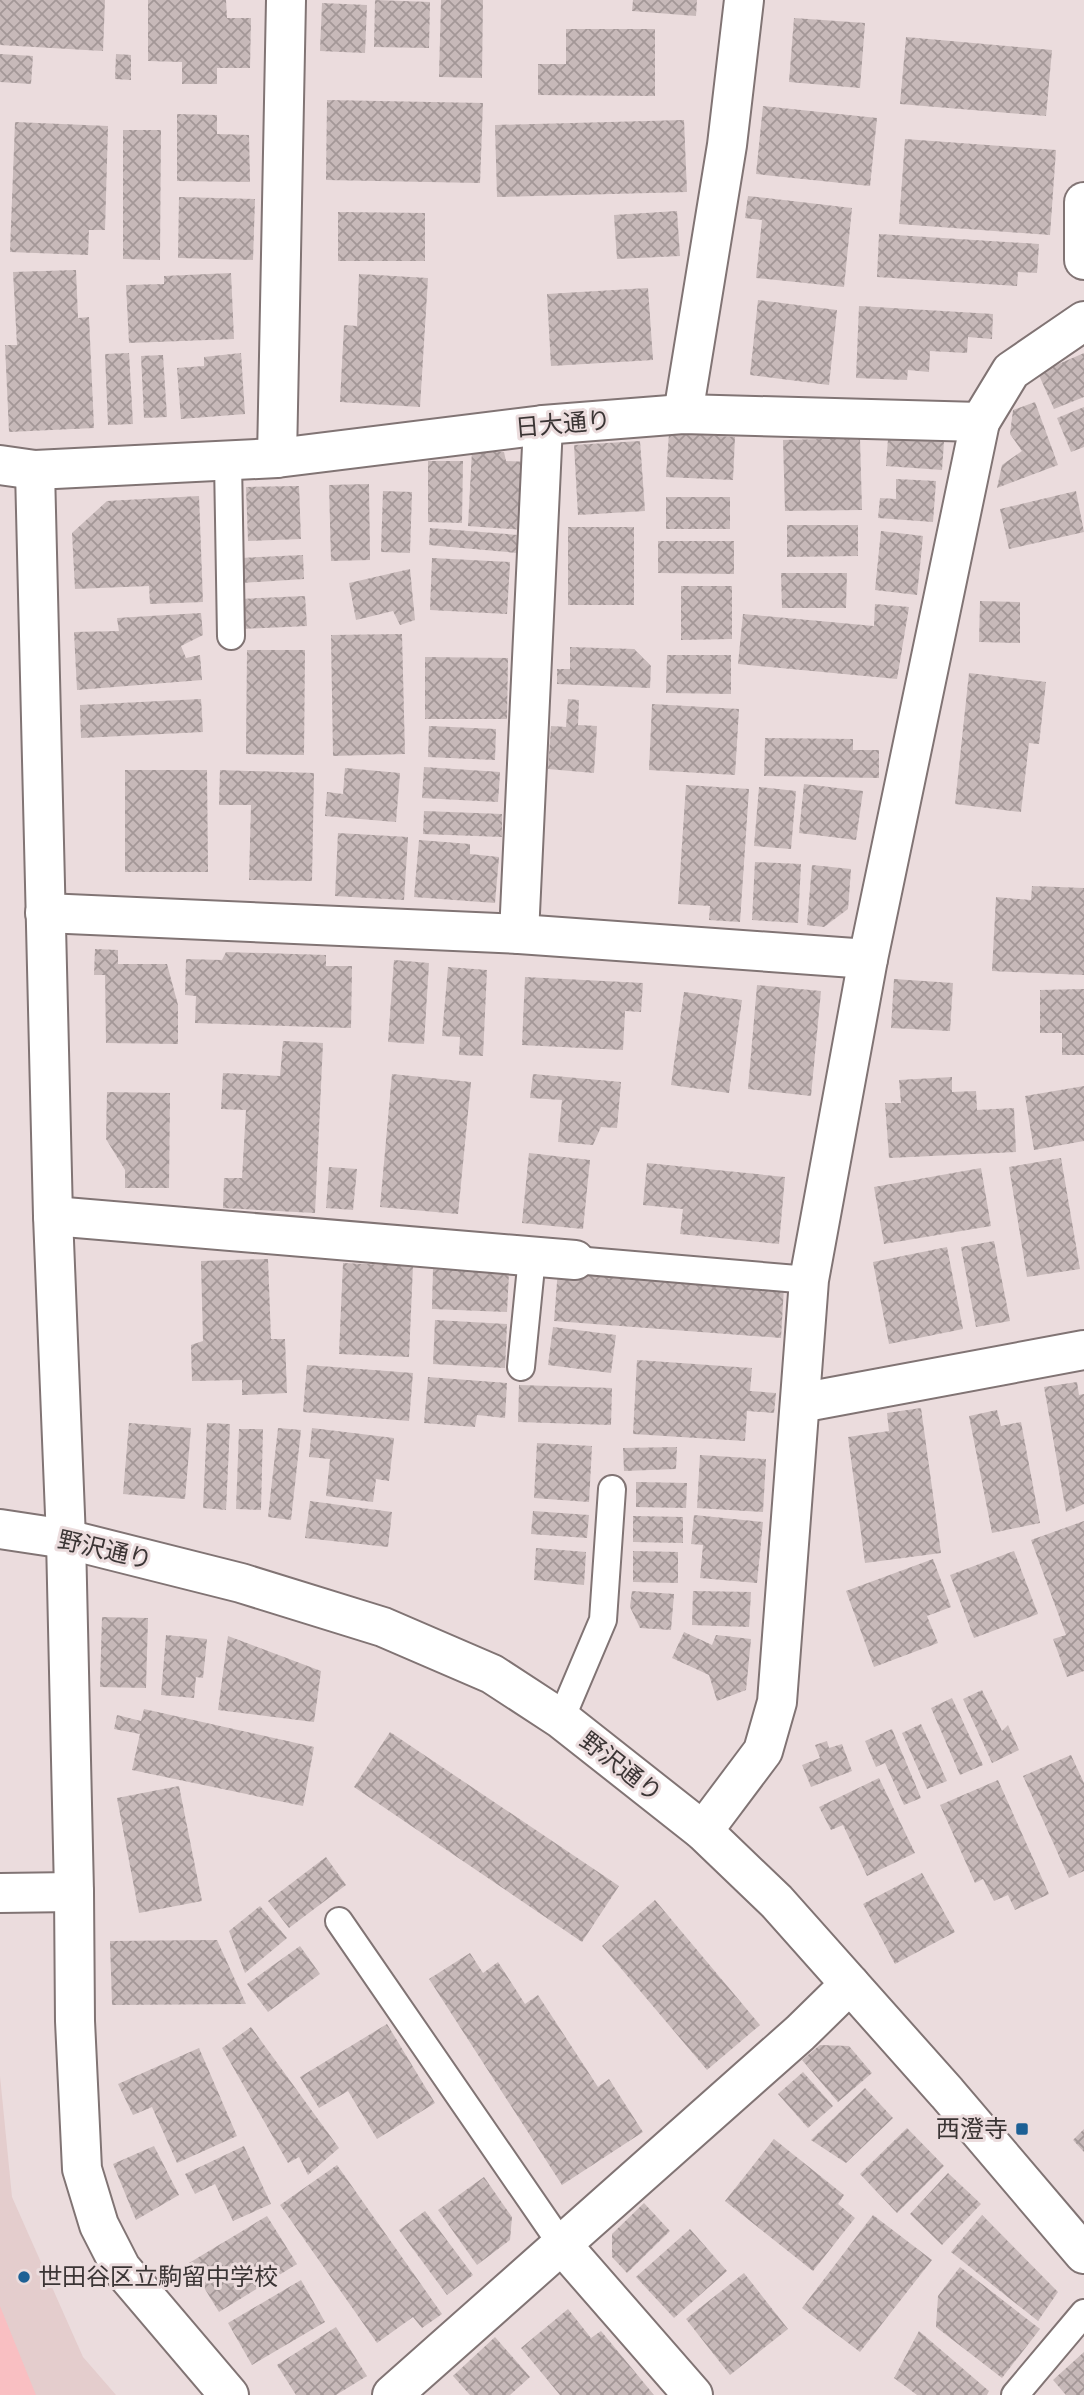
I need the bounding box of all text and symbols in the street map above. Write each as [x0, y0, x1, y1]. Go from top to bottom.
street label: 日大通り [514, 407, 612, 441]
street label: 野沢通り [55, 1527, 155, 1573]
street label: 野沢通り [575, 1727, 667, 1807]
place label: 西澄寺 [936, 2116, 1008, 2142]
marker: 西澄寺 [1014, 2121, 1030, 2137]
place label: 世田谷区立駒留中学校 [38, 2264, 278, 2290]
marker: 世田谷区立駒留中学校 [16, 2269, 32, 2285]

